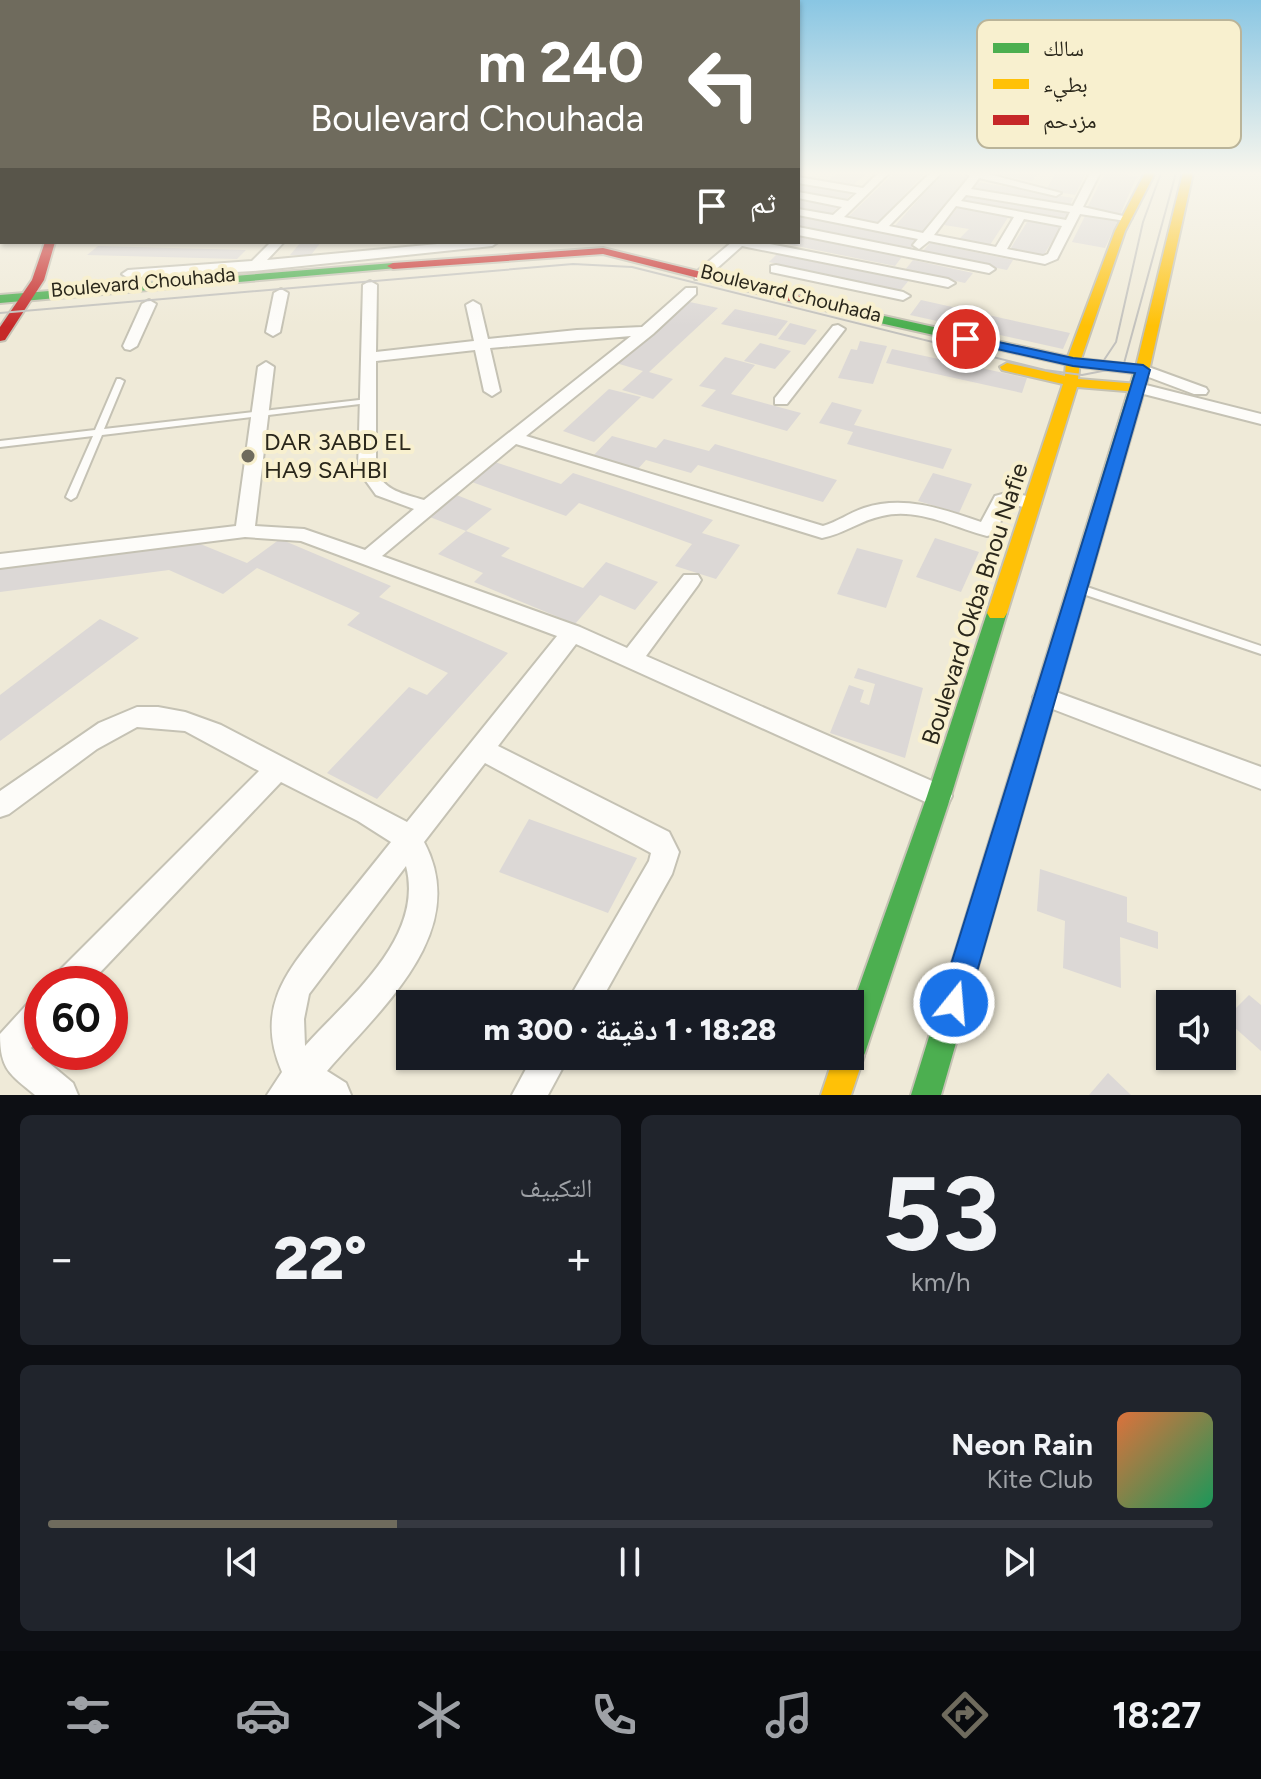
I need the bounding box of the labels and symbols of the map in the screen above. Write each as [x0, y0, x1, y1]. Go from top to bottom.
legend [977, 20, 1241, 148]
text: سالك [1043, 35, 1084, 62]
text: بطيء [1043, 71, 1088, 102]
text: مزدحم [1043, 107, 1097, 135]
street label: Boulevard Chouhada [698, 259, 884, 327]
street label: Boulevard Chouhada [50, 262, 236, 302]
pin [932, 305, 1000, 373]
place label: DAR 3ABD EL HA9 SAHBI [264, 427, 411, 484]
marker: DAR 3ABD EL HA9 SAHBI [239, 447, 257, 465]
street label: Boulevard Okba Bnou Nafie [915, 459, 1034, 748]
position arrow [912, 961, 996, 1045]
speed limit sign: 60 [24, 966, 128, 1070]

